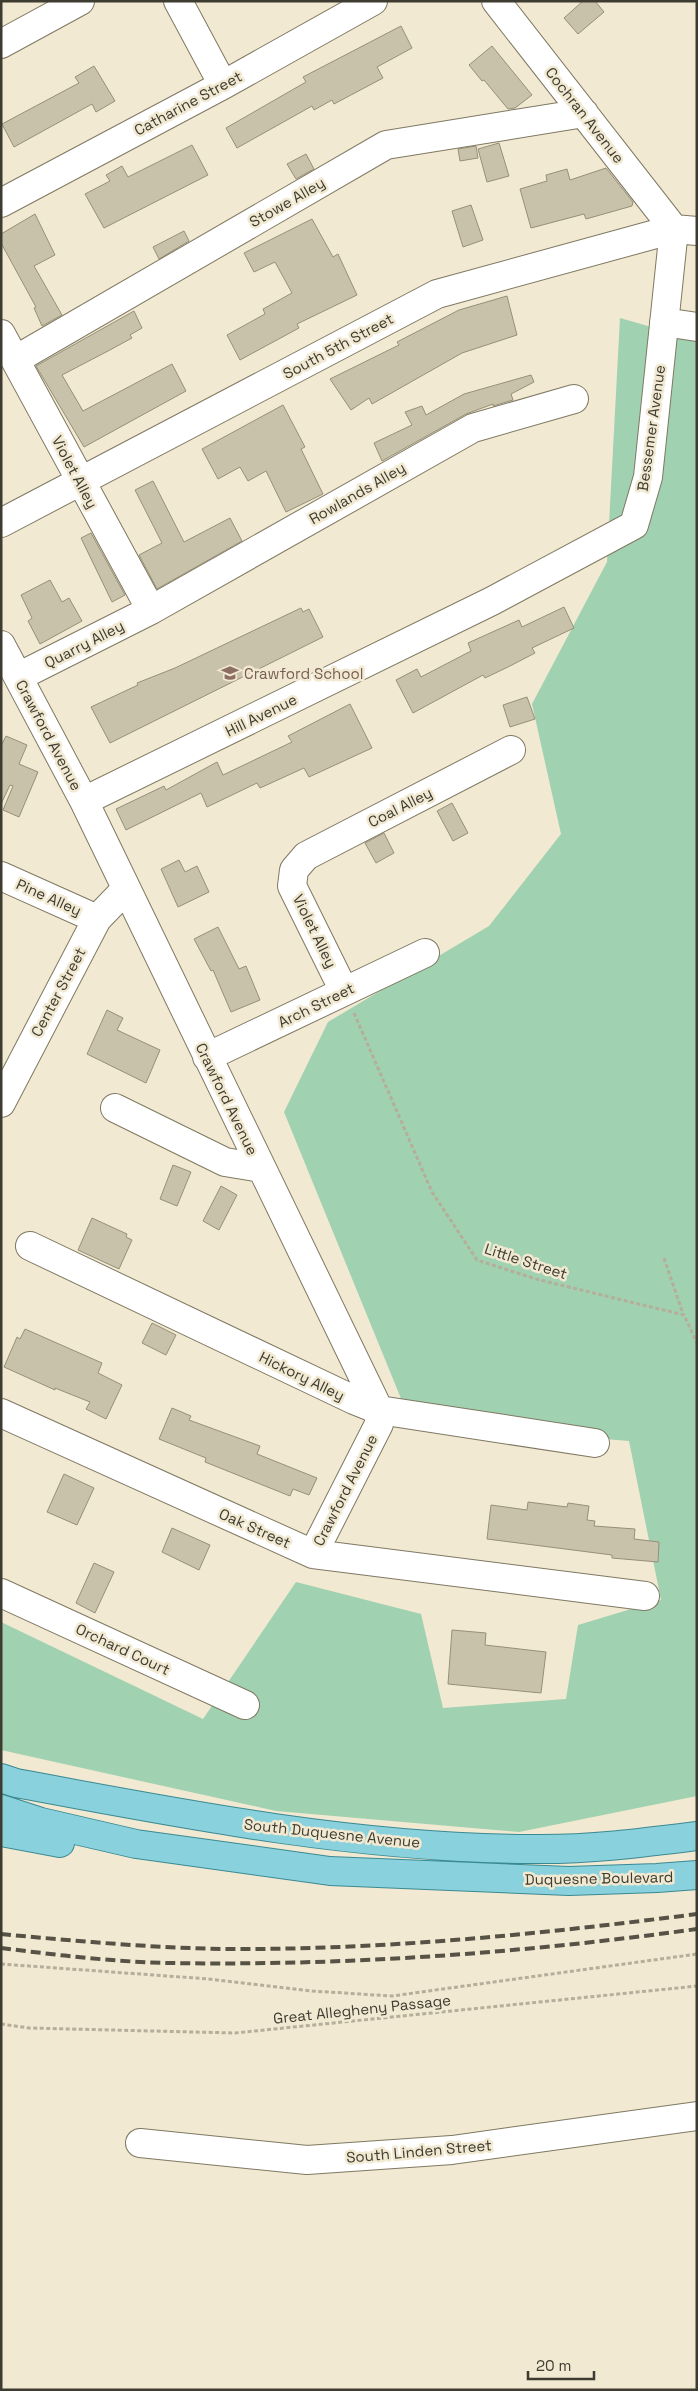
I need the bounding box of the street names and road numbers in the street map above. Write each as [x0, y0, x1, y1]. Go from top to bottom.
street label: Cochran Avenue [542, 63, 629, 167]
street label: Catharine Street [131, 66, 245, 139]
street label: Stowe Alley [246, 173, 328, 231]
street label: South 5th Street [280, 309, 397, 383]
street label: Bessemer Avenue [633, 363, 669, 492]
street label: Violet Alley [48, 432, 102, 512]
street label: Rowlands Alley [305, 458, 409, 528]
street label: Quarry Alley [41, 616, 127, 672]
street label: Crawford Avenue [12, 676, 86, 794]
street label: Hill Avenue [222, 689, 300, 741]
street label: Coal Alley [365, 783, 435, 831]
street label: Pine Alley [13, 874, 85, 920]
street label: Violet Alley [289, 891, 341, 971]
street label: Center Street [27, 944, 90, 1040]
street label: Arch Street [275, 978, 357, 1032]
street label: Crawford Avenue [192, 1040, 262, 1158]
street label: Little Street [482, 1239, 570, 1283]
street label: Hickory Alley [256, 1347, 348, 1405]
street label: Crawford Avenue [309, 1431, 381, 1549]
street label: Oak Street [216, 1504, 294, 1552]
street label: Orchard Court [73, 1619, 173, 1679]
street label: South Duquesne Avenue [243, 1814, 421, 1852]
street label: Duquesne Boulevard [524, 1867, 674, 1889]
street label: Great Allegheny Passage [272, 1990, 452, 2028]
street label: South Linden Street [345, 2135, 493, 2167]

